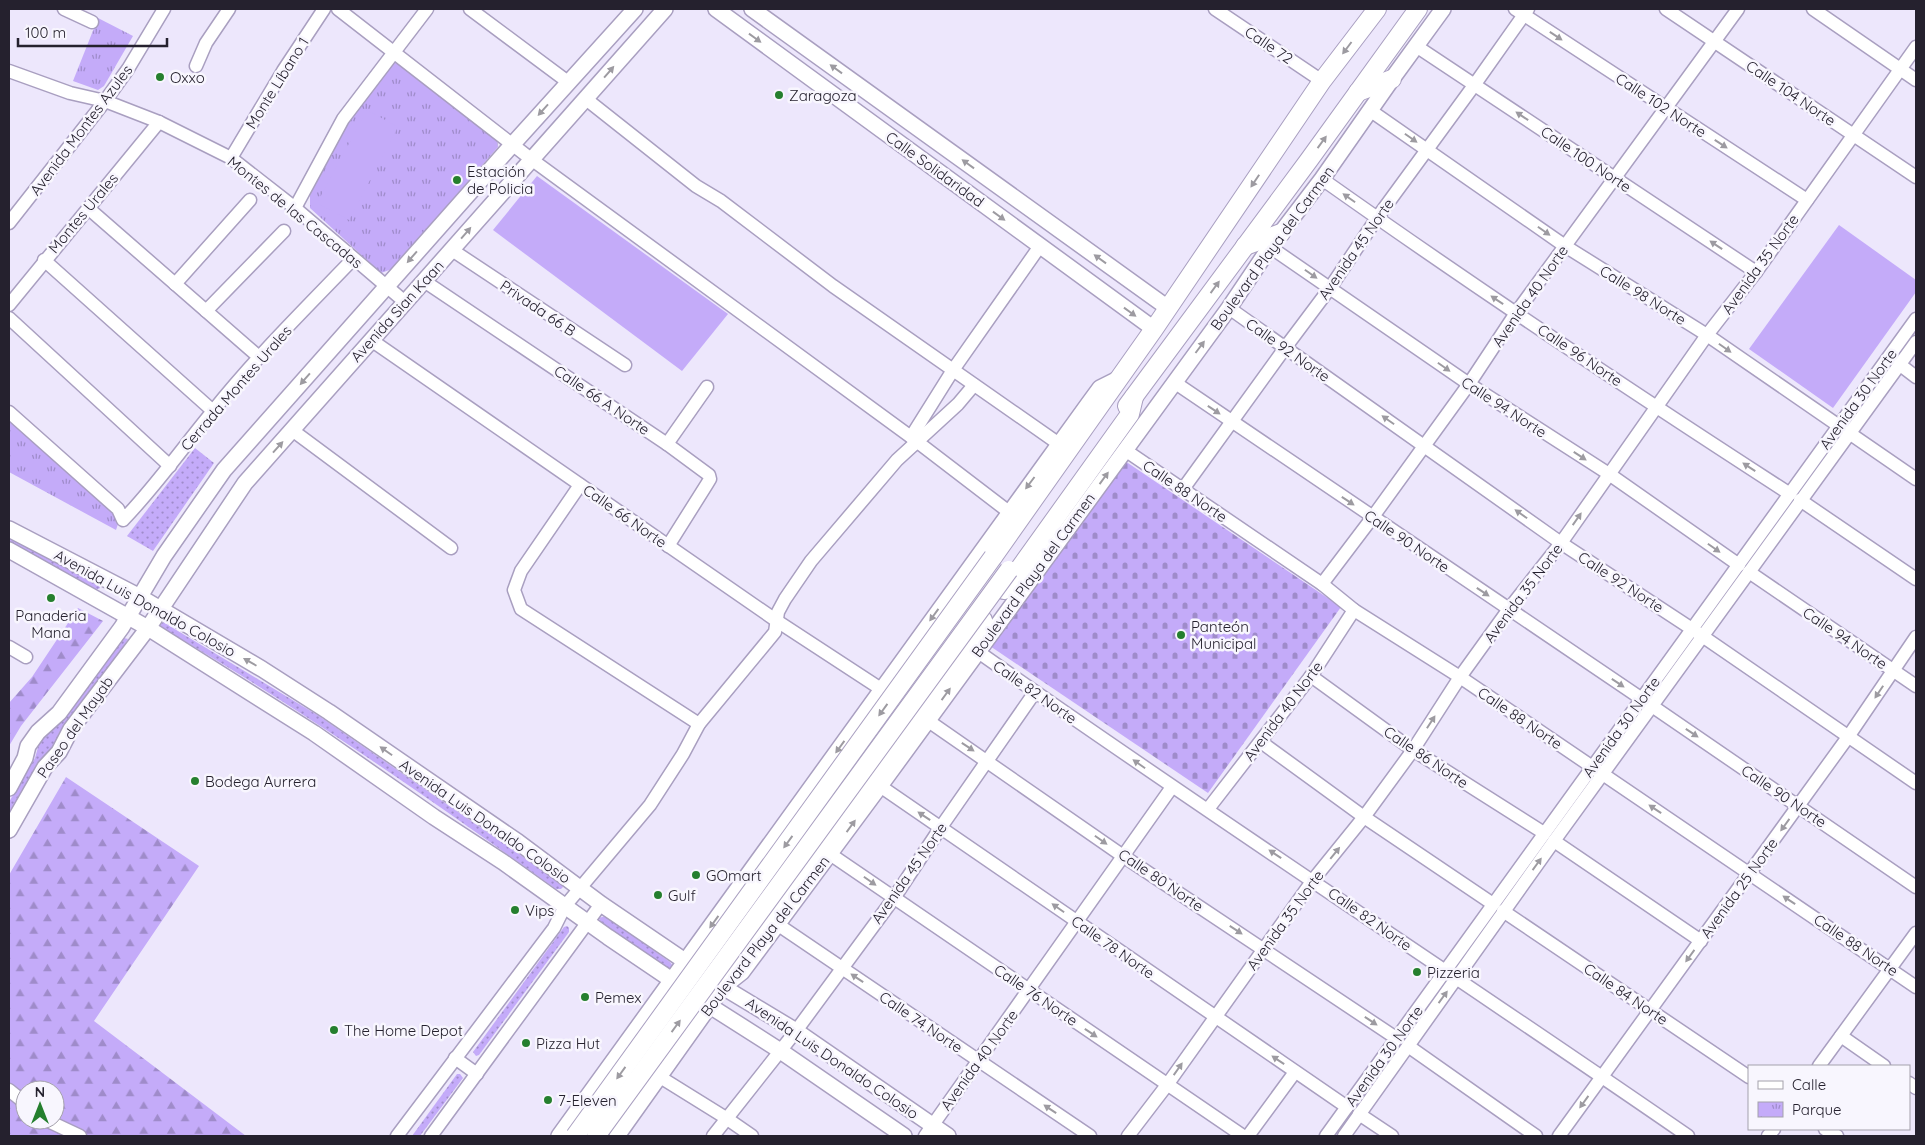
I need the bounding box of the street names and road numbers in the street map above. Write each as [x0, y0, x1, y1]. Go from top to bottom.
street label: Calle 72 [1241, 22, 1297, 68]
street label: Monte Líbano 1 [241, 34, 313, 132]
street label: Calle 104 Norte [1743, 56, 1839, 130]
street label: Avenida Montes Azules [26, 61, 136, 199]
street label: Calle 102 Norte [1612, 69, 1710, 141]
street label: Calle 100 Norte [1537, 122, 1635, 196]
street label: Calle Solidaridad [882, 127, 988, 211]
street label: Montes de las Cascadas [224, 152, 366, 272]
street label: Boulevard Playa del Carmen [1206, 162, 1338, 334]
street label: Montes Urales [44, 169, 122, 257]
street label: Avenida 45 Norte [1314, 195, 1398, 303]
street label: Avenida 35 Norte [1717, 210, 1803, 318]
street label: Avenida 40 Norte [1488, 241, 1572, 351]
street label: Avenida Sian Kaan [346, 256, 448, 366]
street label: Calle 98 Norte [1596, 261, 1690, 329]
street label: Privada 66 B [497, 276, 580, 340]
street label: Calle 92 Norte [1242, 314, 1334, 386]
street label: Calle 96 Norte [1534, 320, 1626, 390]
street label: Cerrada Montes Urales [176, 321, 296, 455]
street label: Avenida 30 Norte [1815, 345, 1901, 453]
street label: Calle 66 A Norte [550, 361, 654, 439]
street label: Calle 94 Norte [1458, 372, 1550, 442]
street label: Calle 88 Norte [1139, 456, 1231, 526]
street label: Calle 66 Norte [580, 480, 670, 552]
street label: Boulevard Playa del Carmen [967, 489, 1099, 661]
street label: Calle 90 Norte [1361, 505, 1453, 577]
street label: Avenida 35 Norte [1480, 540, 1566, 646]
street label: Avenida Luis Donaldo Colosio [51, 545, 239, 661]
street label: Calle 92 Norte [1575, 547, 1667, 617]
street label: Calle 94 Norte [1799, 603, 1891, 673]
street label: Calle 82 Norte [989, 656, 1081, 728]
street label: Avenida 40 Norte [1239, 657, 1327, 765]
street label: Paseo del Mayab [33, 672, 117, 782]
street label: Avenida 30 Norte [1578, 673, 1664, 781]
street label: Calle 88 Norte [1474, 683, 1566, 753]
street label: Calle 86 Norte [1380, 722, 1472, 792]
street label: Avenida Luis Donaldo Colosio [396, 755, 574, 887]
street label: Calle 90 Norte [1738, 760, 1830, 832]
street label: Avenida 45 Norte [867, 819, 951, 927]
street label: Avenida 25 Norte [1696, 834, 1782, 942]
street label: Calle 80 Norte [1115, 845, 1207, 915]
street label: Boulevard Playa del Carmen [696, 852, 834, 1020]
street label: Avenida 35 Norte [1242, 866, 1328, 974]
street label: Calle 82 Norte [1324, 883, 1416, 955]
street label: Calle 88 Norte [1810, 910, 1902, 980]
street label: Calle 78 Norte [1068, 911, 1158, 983]
street label: Calle 84 Norte [1580, 959, 1672, 1029]
street label: Calle 76 Norte [991, 960, 1081, 1030]
street label: Calle 74 Norte [876, 987, 966, 1057]
street label: Avenida Luis Donaldo Colosio [742, 993, 922, 1123]
street label: Avenida 30 Norte [1341, 1002, 1427, 1110]
street label: Avenida 40 Norte [936, 1006, 1022, 1114]

